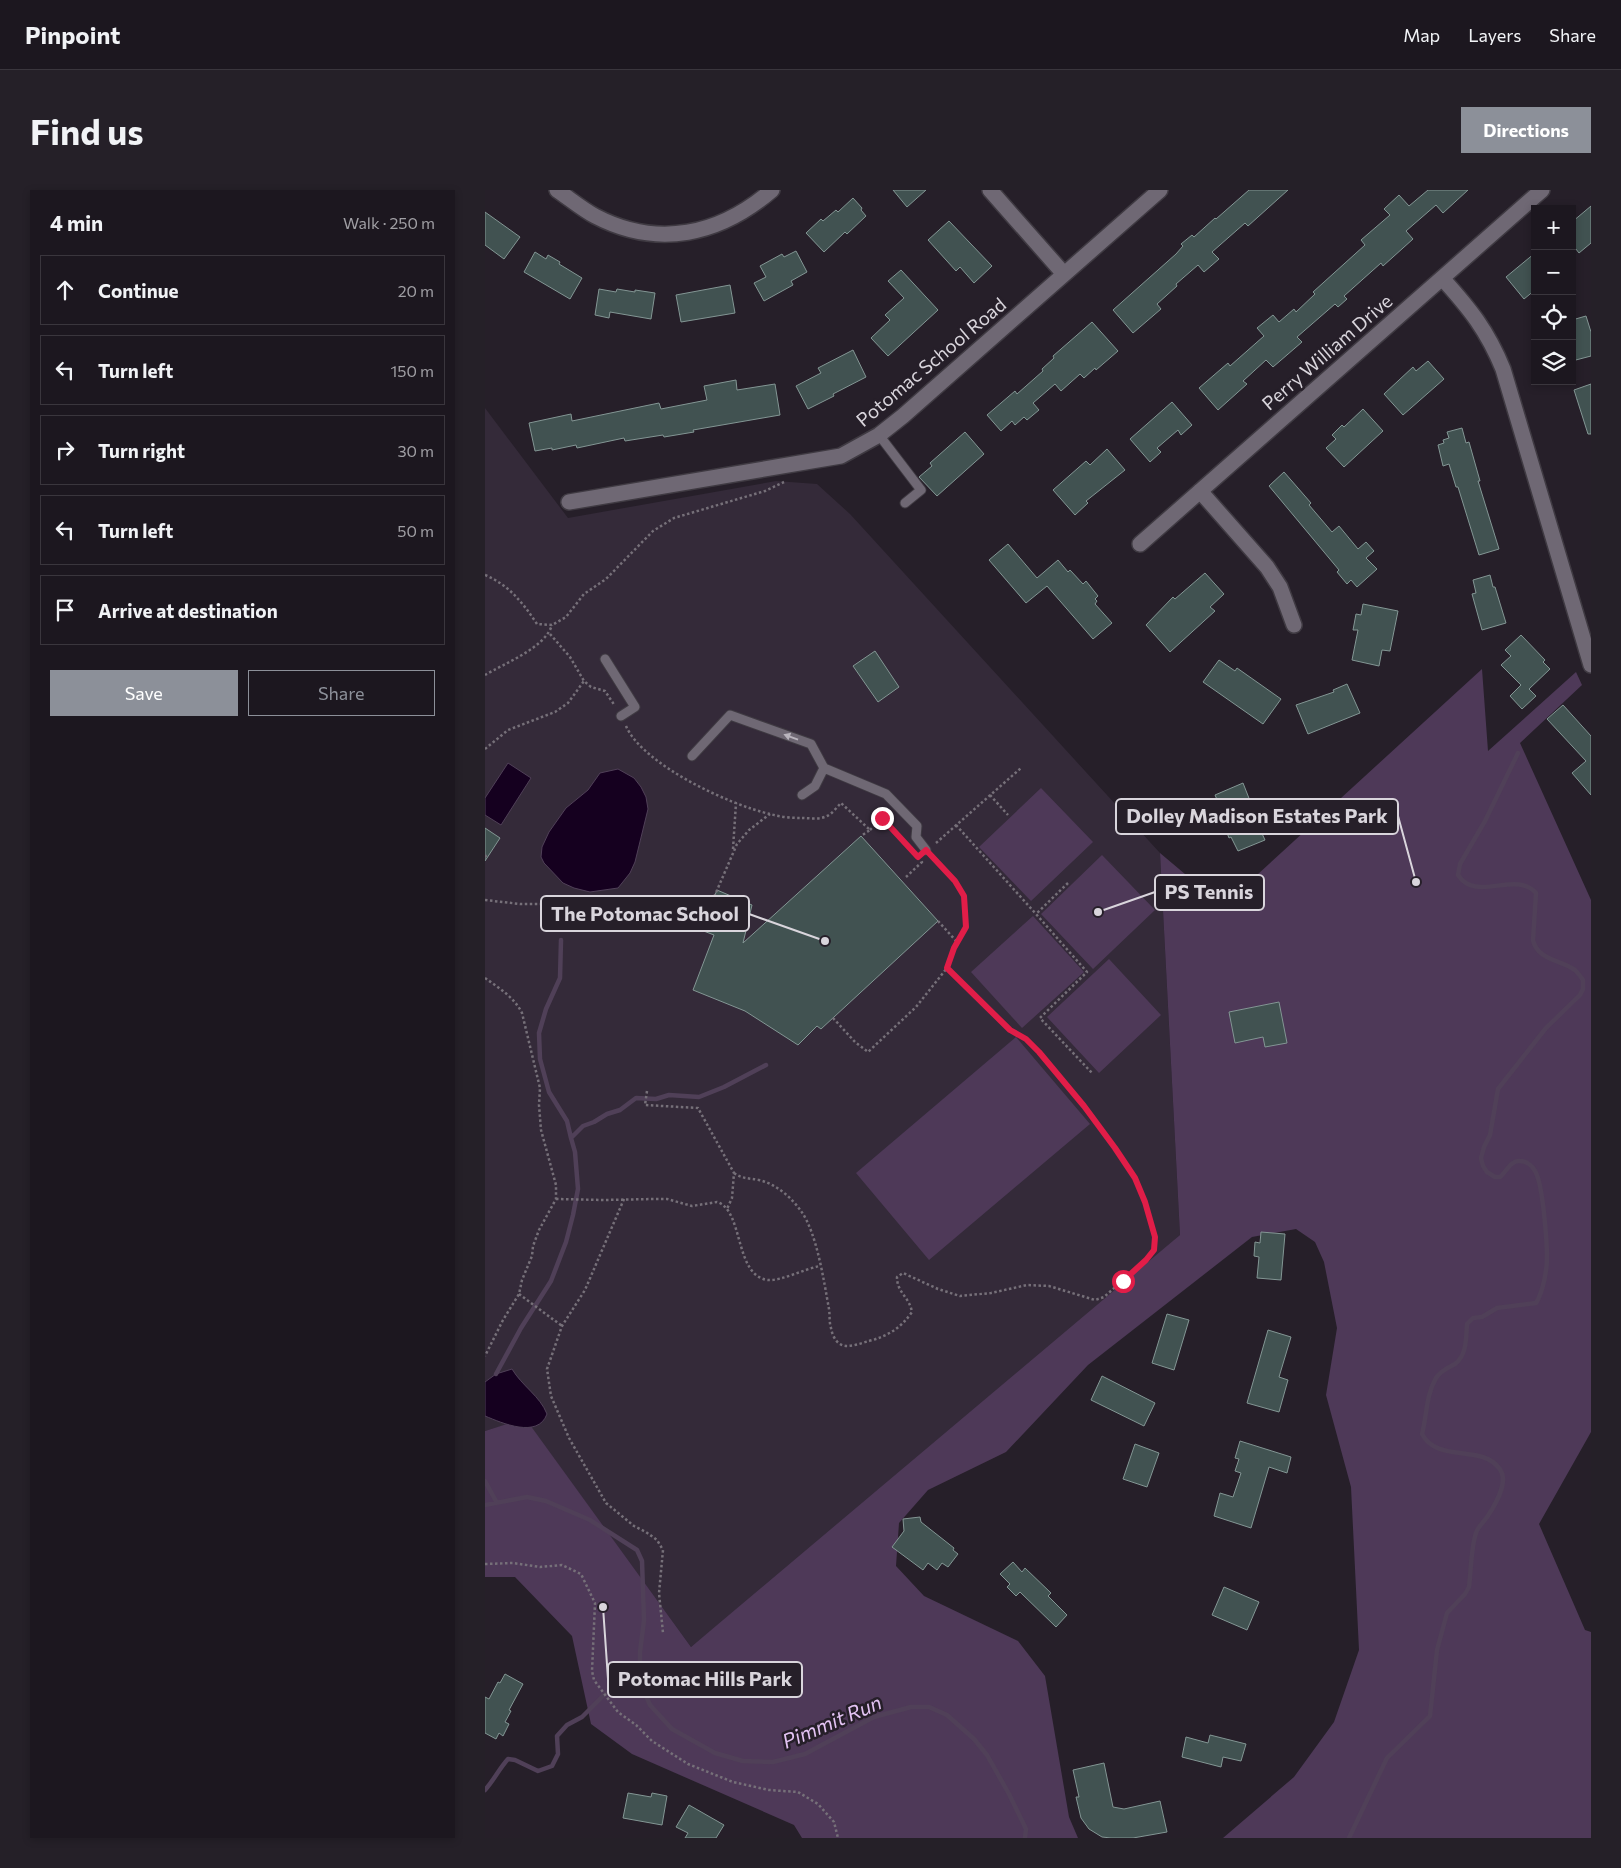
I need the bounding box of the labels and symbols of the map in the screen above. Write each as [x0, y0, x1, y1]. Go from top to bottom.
street label: Perry William Drive [1257, 289, 1397, 414]
street label: Potomac School Road [851, 292, 1010, 431]
one-way arrow [783, 733, 798, 741]
callout: Dolley Madison Estates Park [1116, 799, 1398, 834]
text: Dolley Madison Estates Park [1126, 803, 1388, 827]
route end [871, 807, 894, 830]
callout: PS Tennis [1155, 875, 1264, 910]
text: PS Tennis [1165, 879, 1253, 903]
callout: The Potomac School [541, 896, 749, 931]
text: The Potomac School [551, 901, 739, 925]
route start [1112, 1270, 1135, 1293]
callout: Potomac Hills Park [608, 1662, 802, 1697]
text: Potomac Hills Park [618, 1666, 793, 1690]
water label: Pimmit Run [778, 1689, 885, 1753]

